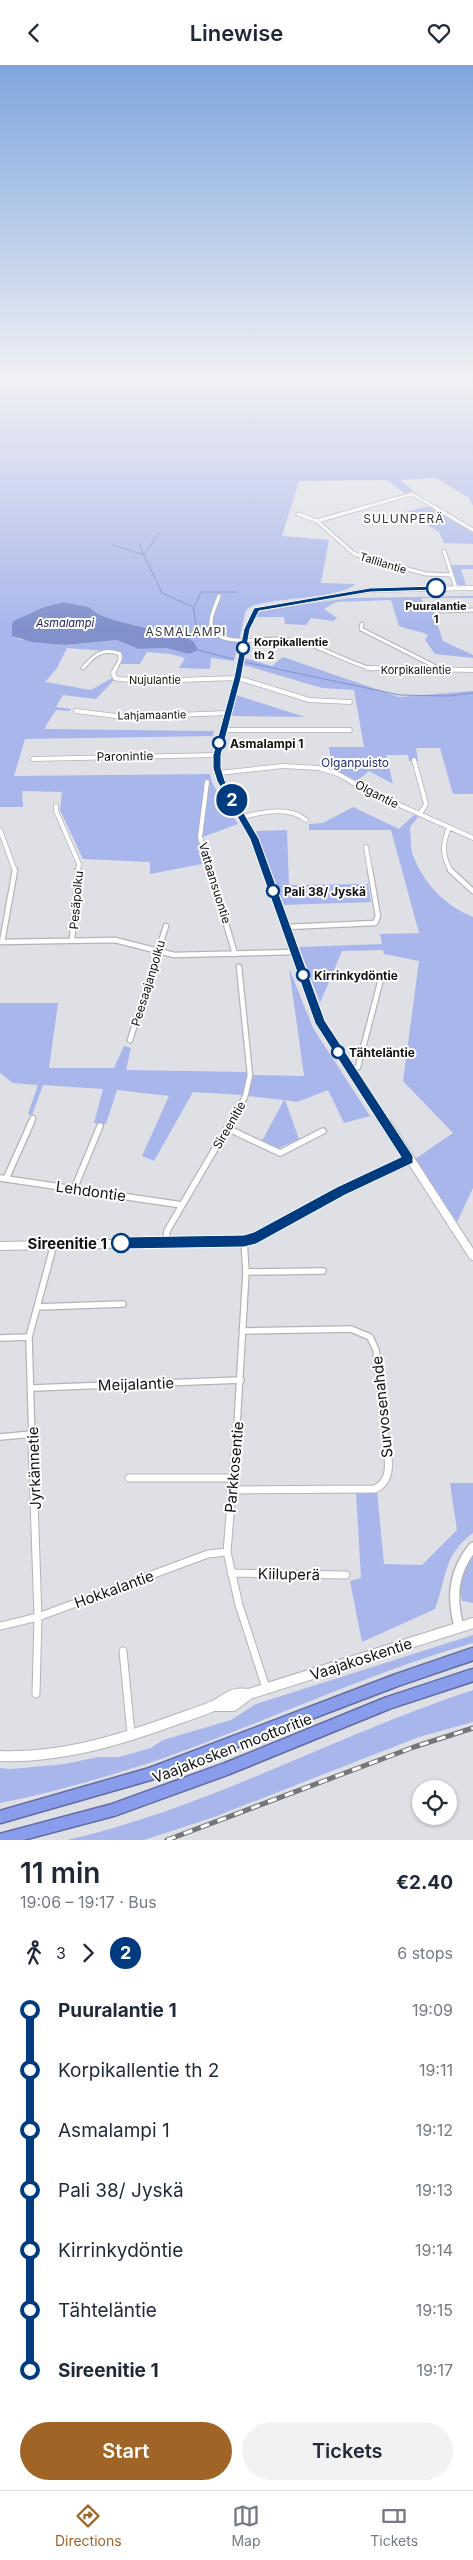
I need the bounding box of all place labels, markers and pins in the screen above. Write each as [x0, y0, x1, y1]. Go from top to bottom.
marker: Puuralantie 1 [426, 578, 446, 598]
place label: Puuralantie 1 [405, 599, 467, 626]
place label: Korpikallentie th 2 [254, 635, 329, 662]
marker: Korpikallentie th 2 [236, 641, 250, 655]
marker: Asmalampi 1 [212, 736, 226, 750]
place label: Asmalampi 1 [230, 736, 303, 751]
marker: Pali 38/ Jyskä [266, 884, 280, 898]
place label: Pali 38/ Jyskä [284, 884, 366, 899]
marker: Kirrinkydöntie [296, 968, 310, 982]
place label: Kirrinkydöntie [314, 968, 398, 983]
marker: Tähteläntie [331, 1045, 345, 1059]
place label: Tähteläntie [349, 1045, 415, 1060]
marker: Sireenitie 1 [111, 1233, 131, 1253]
place label: Sireenitie 1 [28, 1234, 107, 1253]

